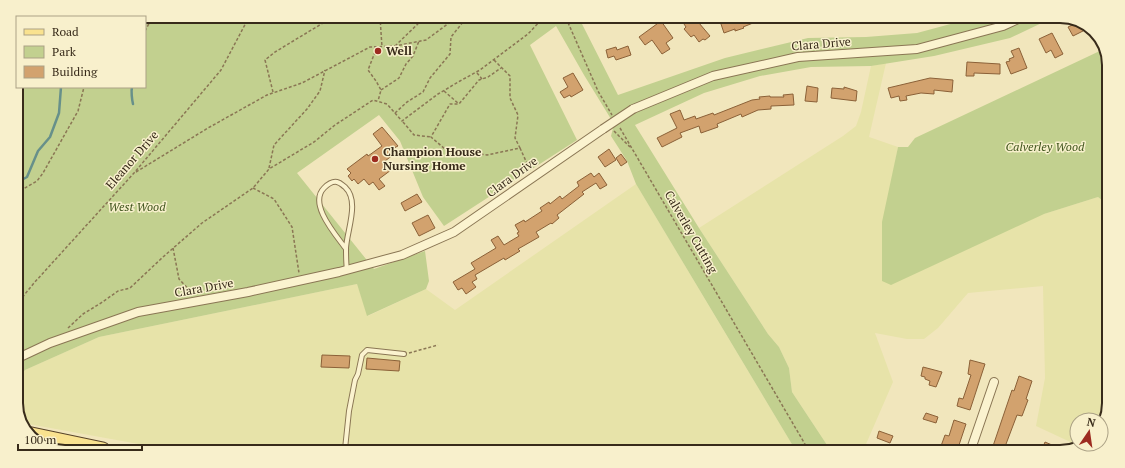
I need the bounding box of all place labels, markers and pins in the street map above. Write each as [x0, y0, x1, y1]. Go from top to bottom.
place label: Well [386, 43, 412, 58]
marker: Well [373, 46, 383, 56]
place label: Champion House Nursing Home [383, 144, 482, 173]
marker: Champion House Nursing Home [370, 154, 380, 164]

